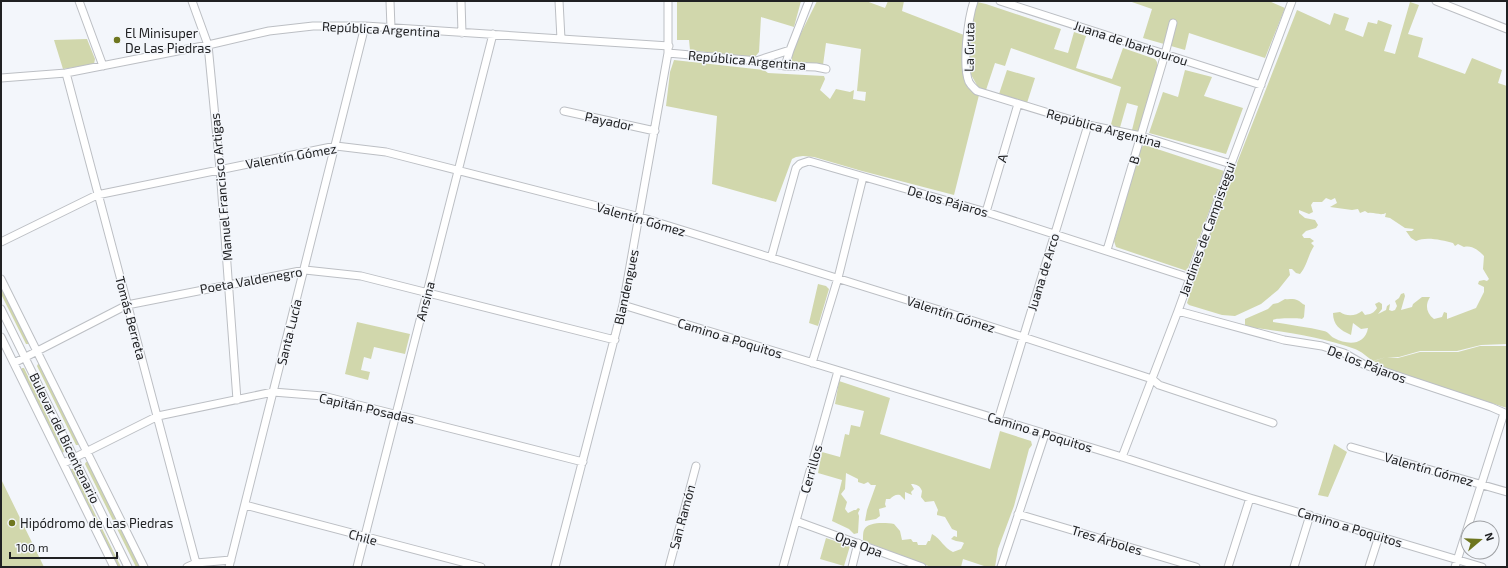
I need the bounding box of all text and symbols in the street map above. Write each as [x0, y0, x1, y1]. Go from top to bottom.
street label: Juana de Ibarbourou [1072, 17, 1190, 69]
street label: República Argentina [321, 18, 441, 40]
street label: La Gruta [961, 22, 977, 72]
place label: El Minisuper De Las Piedras [125, 25, 211, 56]
marker: El Minisuper De Las Piedras [112, 35, 122, 45]
street label: República Argentina [687, 47, 807, 73]
street label: República Argentina [1045, 105, 1163, 151]
street label: Payador [583, 108, 635, 134]
street label: Manuel Francisco Artigas [207, 112, 235, 262]
street label: Valentín Gómez [244, 140, 338, 172]
street label: A [993, 152, 1011, 164]
street label: B [1125, 154, 1143, 166]
street label: Jardines de Campistegui [1175, 160, 1239, 298]
street label: De los Pájaros [906, 182, 990, 220]
street label: Valentín Gómez [594, 199, 688, 239]
street label: Juana de Arco [1024, 231, 1062, 313]
street label: Blandengues [610, 248, 642, 326]
street label: Poeta Valdenegro [198, 263, 304, 297]
street label: Tomás Berreta [112, 274, 150, 362]
street label: Ansina [412, 280, 438, 322]
street label: Valentín Gómez [905, 292, 997, 336]
street label: Santa Lucía [273, 297, 305, 367]
street label: Camino a Poquitos [676, 314, 784, 362]
street label: De los Pájaros [1325, 342, 1409, 386]
street label: Bulevar del Bicentenario [26, 370, 104, 506]
street label: Capitán Posadas [318, 389, 416, 427]
street label: Camino a Poquitos [986, 408, 1094, 456]
street label: Cerrillos [796, 443, 826, 495]
street label: Valentín Gómez [1382, 449, 1476, 489]
street label: San Ramón [666, 483, 698, 551]
street label: Camino a Poquitos [1296, 503, 1404, 551]
place label: Hipódromo de Las Piedras [20, 515, 173, 531]
marker: Hipódromo de Las Piedras [7, 518, 17, 528]
north arrow [1460, 520, 1500, 560]
street label: Tres Árboles [1070, 521, 1145, 558]
street label: Chile [347, 526, 379, 548]
street label: Opa Opa [833, 528, 885, 560]
text: N [1482, 531, 1497, 543]
scale bar [10, 534, 117, 560]
text: 100 m [16, 540, 48, 554]

